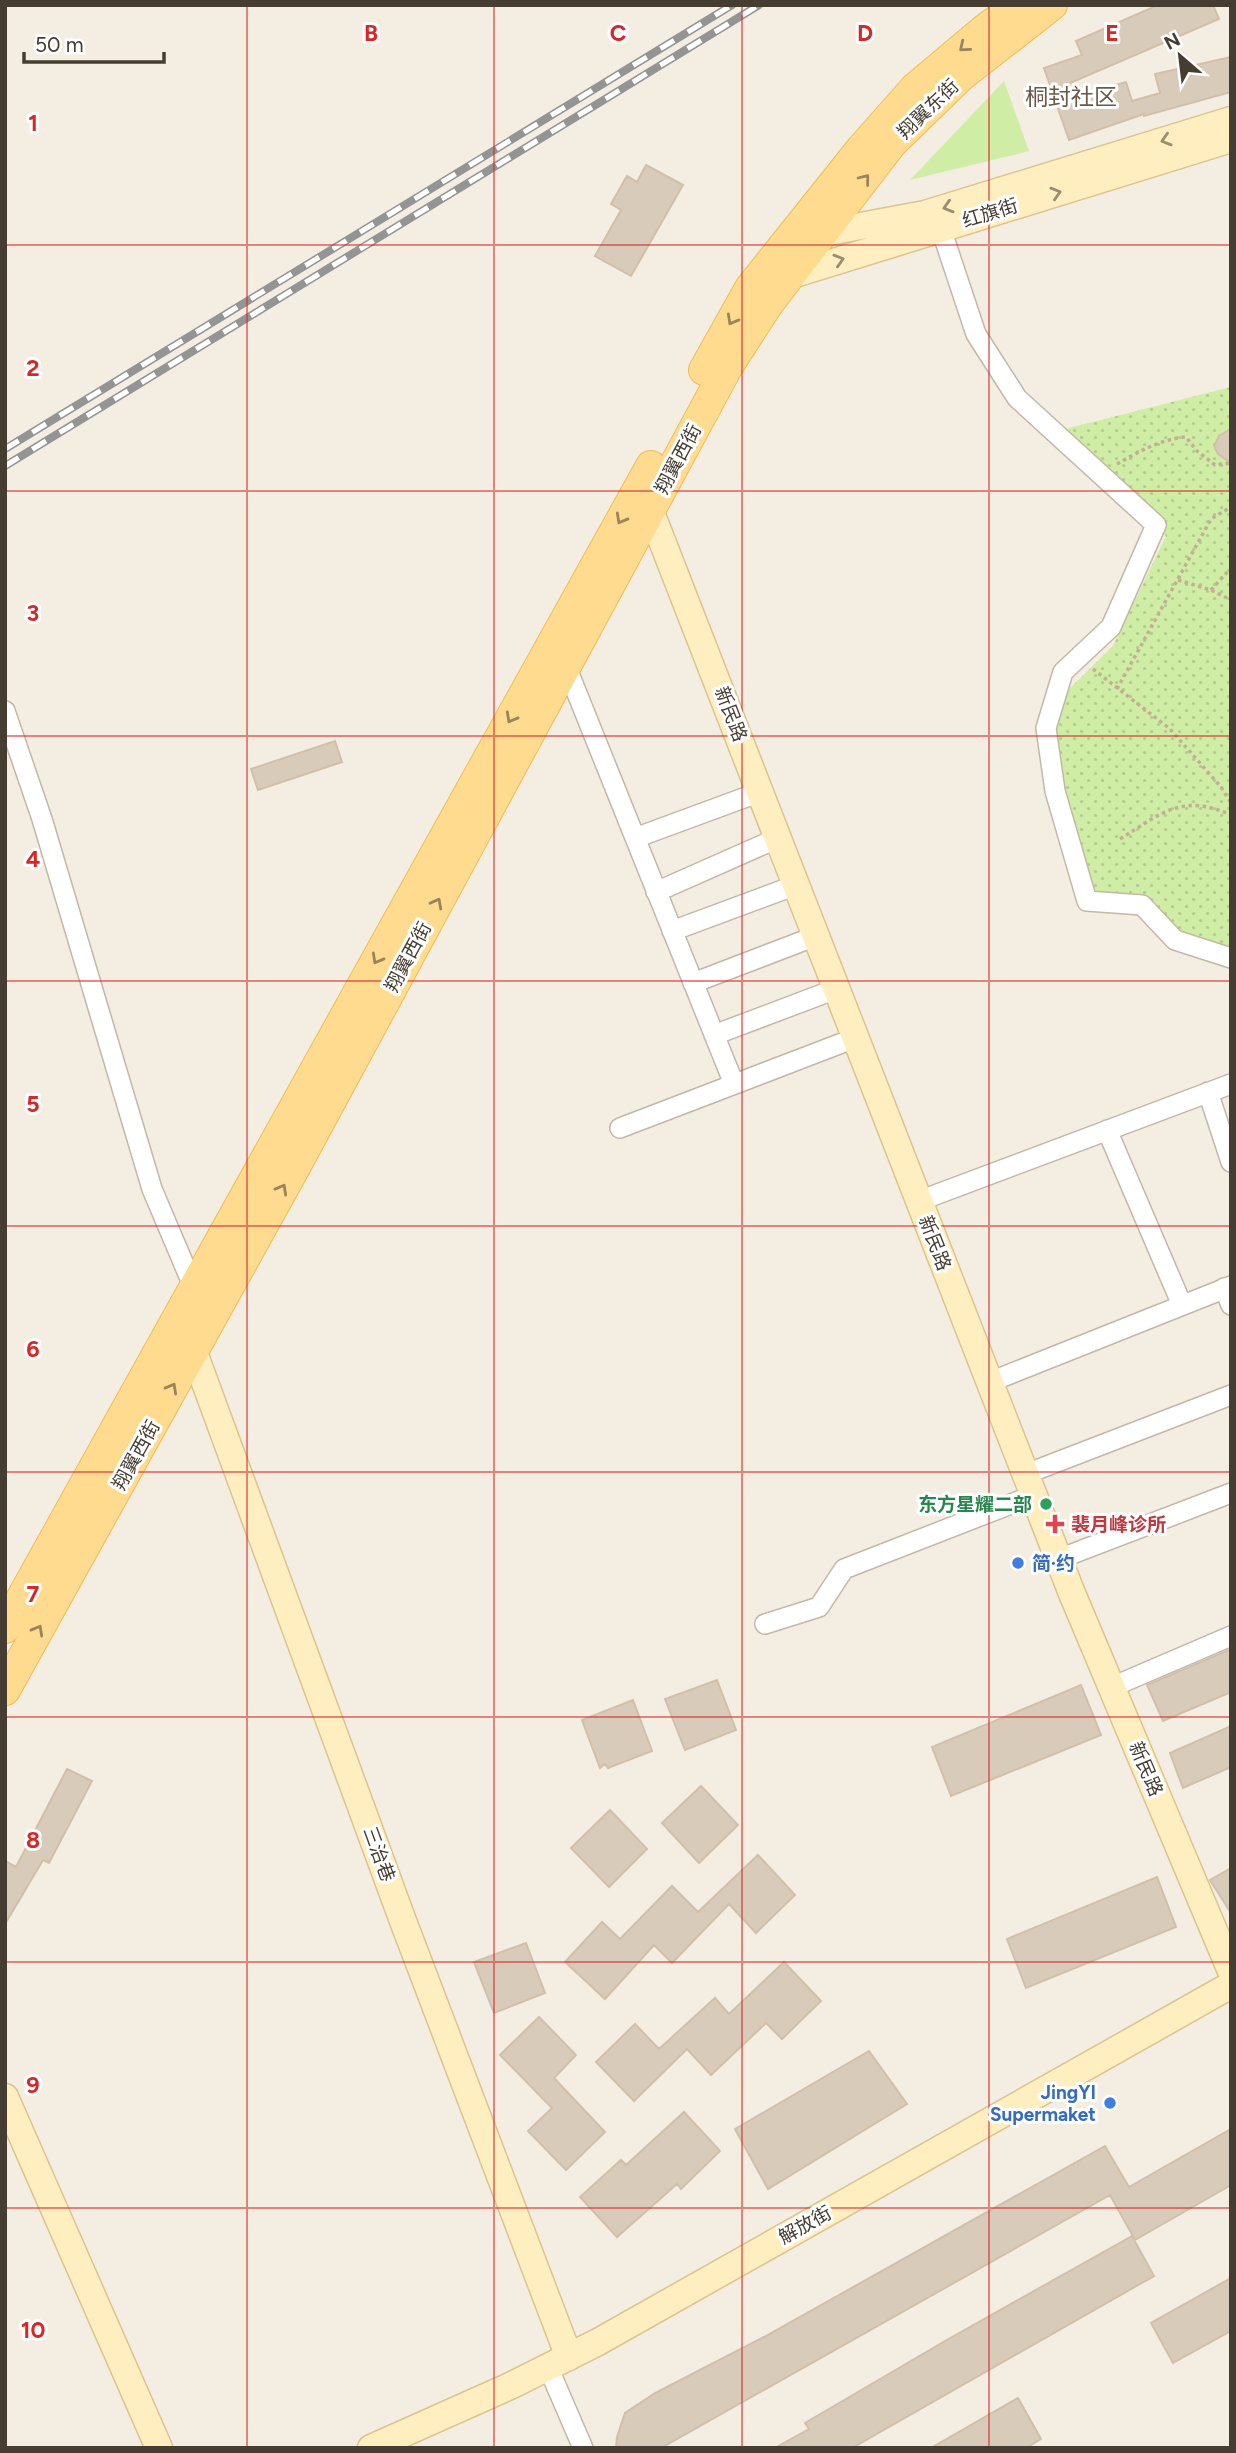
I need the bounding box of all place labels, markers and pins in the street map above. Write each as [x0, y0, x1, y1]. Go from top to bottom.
place label: 东方星耀二部 [918, 1493, 1032, 1516]
marker: 东方星耀二部 [1038, 1496, 1054, 1512]
place label: 裴月峰诊所 [1071, 1513, 1166, 1536]
marker: 裴月峰诊所 [1045, 1514, 1065, 1534]
place label: 简·约 [1032, 1552, 1075, 1575]
marker: 简·约 [1010, 1555, 1026, 1571]
place label: JingYI Supermaket [990, 2081, 1096, 2126]
marker: JingYI Supermaket [1102, 2095, 1118, 2111]

